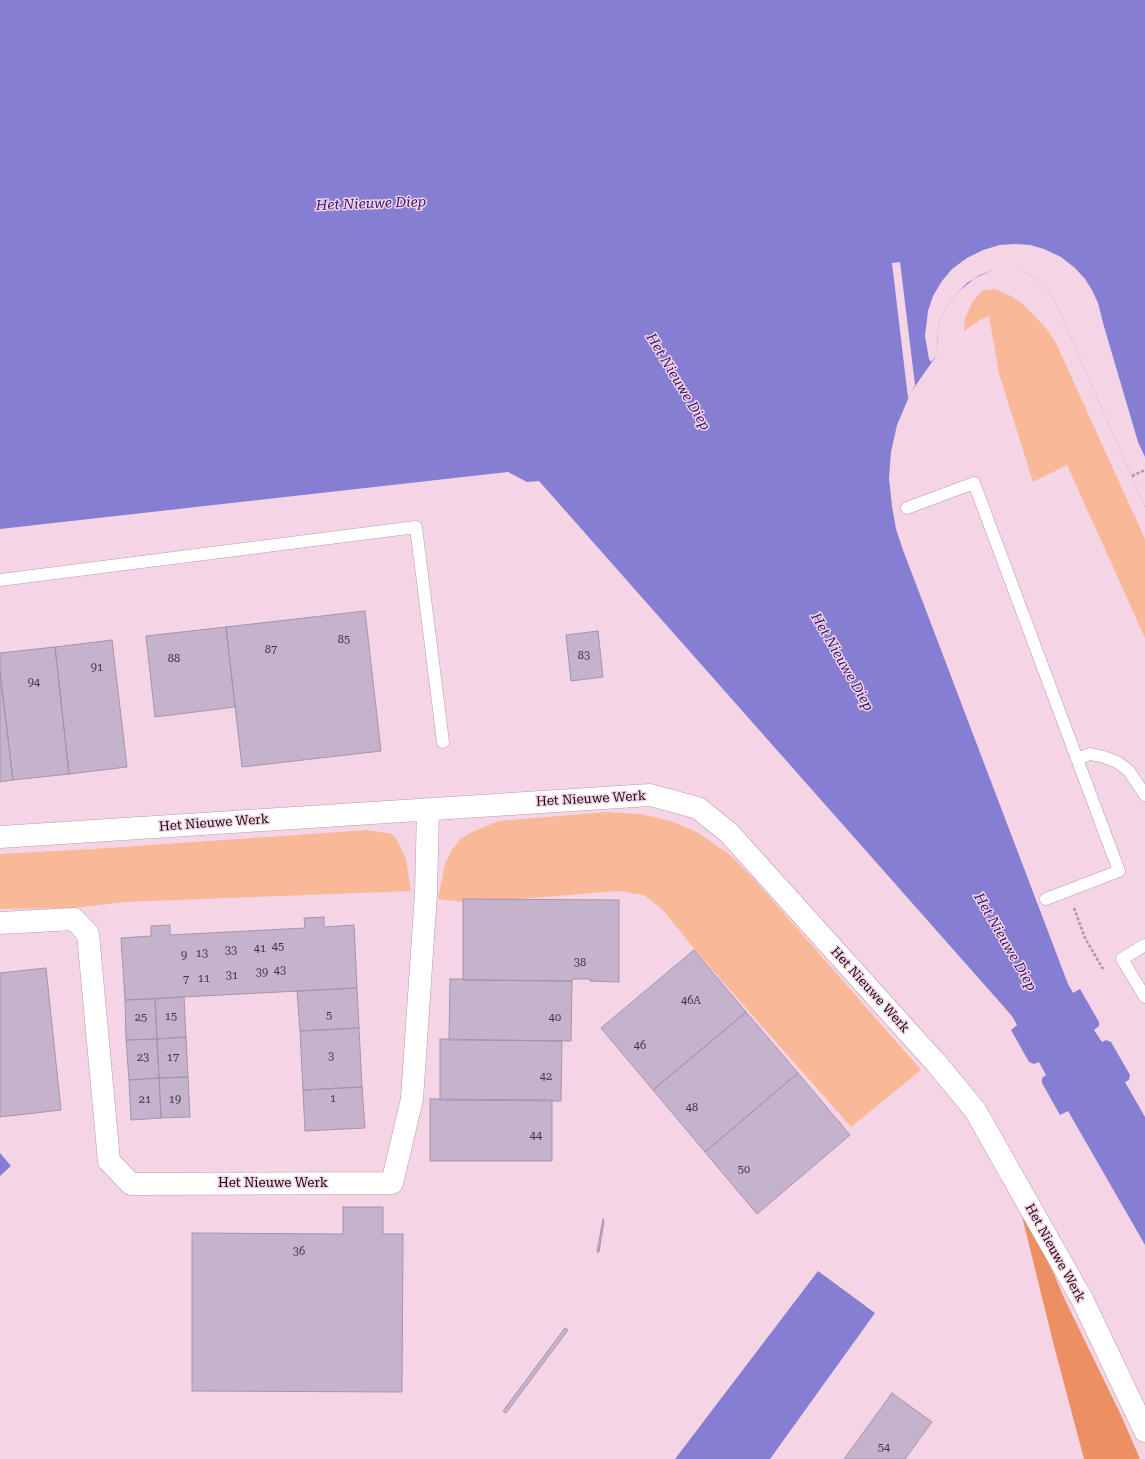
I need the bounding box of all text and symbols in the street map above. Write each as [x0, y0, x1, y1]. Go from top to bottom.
water label: Het Nieuwe Diep [315, 194, 427, 214]
water label: Het Nieuwe Diep [642, 330, 714, 434]
water label: Het Nieuwe Diep [807, 610, 877, 714]
house number: 85 [338, 633, 350, 647]
house number: 87 [265, 643, 277, 657]
house number: 83 [578, 649, 590, 663]
house number: 88 [168, 652, 180, 666]
house number: 91 [91, 661, 103, 675]
house number: 94 [28, 676, 40, 690]
street label: Het Nieuwe Werk [536, 788, 646, 810]
street label: Het Nieuwe Werk [159, 811, 269, 835]
water label: Het Nieuwe Diep [970, 890, 1040, 994]
house number: 45 [272, 940, 284, 954]
house number: 41 [254, 942, 266, 956]
house number: 33 [225, 944, 237, 958]
street label: Het Nieuwe Werk [827, 944, 913, 1036]
house number: 13 [196, 947, 208, 961]
house number: 9 [181, 949, 187, 963]
house number: 38 [574, 956, 586, 970]
house number: 43 [274, 964, 286, 978]
house number: 39 [256, 966, 268, 980]
house number: 31 [226, 969, 238, 983]
house number: 11 [198, 972, 210, 986]
house number: 7 [183, 973, 189, 987]
house number: 46A [681, 994, 701, 1008]
house number: 5 [326, 1009, 332, 1023]
house number: 15 [165, 1010, 177, 1024]
house number: 25 [135, 1011, 147, 1025]
house number: 40 [549, 1011, 561, 1025]
house number: 46 [634, 1039, 646, 1053]
house number: 3 [328, 1050, 334, 1064]
house number: 23 [137, 1051, 149, 1065]
house number: 17 [167, 1051, 179, 1065]
house number: 42 [540, 1070, 552, 1084]
house number: 1 [330, 1092, 336, 1106]
house number: 21 [139, 1093, 151, 1107]
house number: 19 [169, 1093, 181, 1107]
house number: 48 [686, 1101, 698, 1115]
house number: 44 [530, 1129, 542, 1143]
house number: 50 [738, 1163, 750, 1177]
street label: Het Nieuwe Werk [218, 1175, 328, 1191]
street label: Het Nieuwe Werk [1021, 1201, 1089, 1305]
house number: 36 [293, 1245, 305, 1259]
house number: 54 [878, 1441, 890, 1455]

